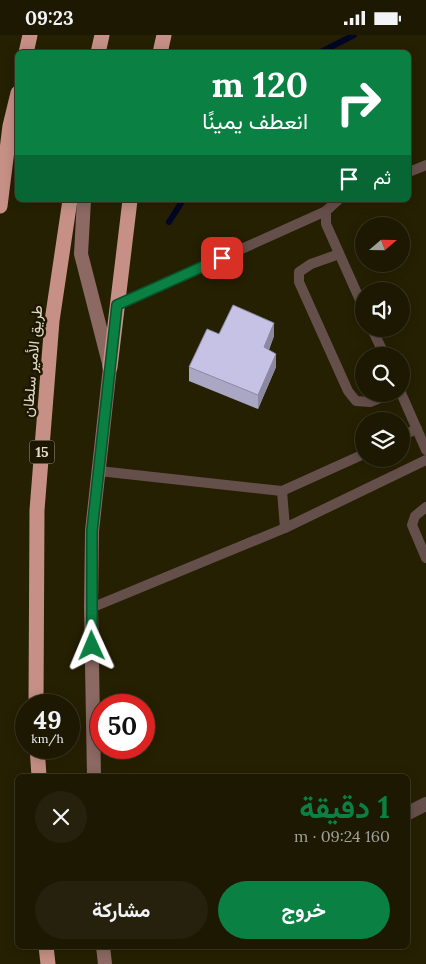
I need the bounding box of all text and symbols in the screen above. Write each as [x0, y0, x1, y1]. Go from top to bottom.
text: 09:23 [25, 6, 74, 30]
text: 120 m [211, 62, 308, 107]
icon: right [326, 70, 391, 135]
text: انعطف يمينًا [202, 107, 308, 135]
icon: arrive [335, 165, 363, 193]
text: ثم [373, 165, 391, 189]
north arrow [355, 217, 410, 273]
map controls [355, 217, 410, 467]
pin [201, 237, 243, 279]
icon: arrive [208, 244, 236, 272]
button: sound [355, 282, 410, 337]
street label: طريق الأمير سلطان [18, 304, 47, 418]
button: search [355, 347, 410, 402]
button: layers [355, 412, 410, 467]
road number: 15 [30, 441, 54, 463]
position arrow [65, 619, 117, 671]
speed limit sign: 50 [90, 694, 155, 759]
text: 49 [33, 704, 62, 736]
text: km/h [31, 731, 64, 746]
text: 1 دقيقة [299, 788, 390, 826]
button: close [35, 791, 87, 843]
text: 160 m · 09:24 [294, 826, 390, 846]
button: مشاركة [35, 881, 208, 939]
button: خروج [218, 881, 390, 939]

